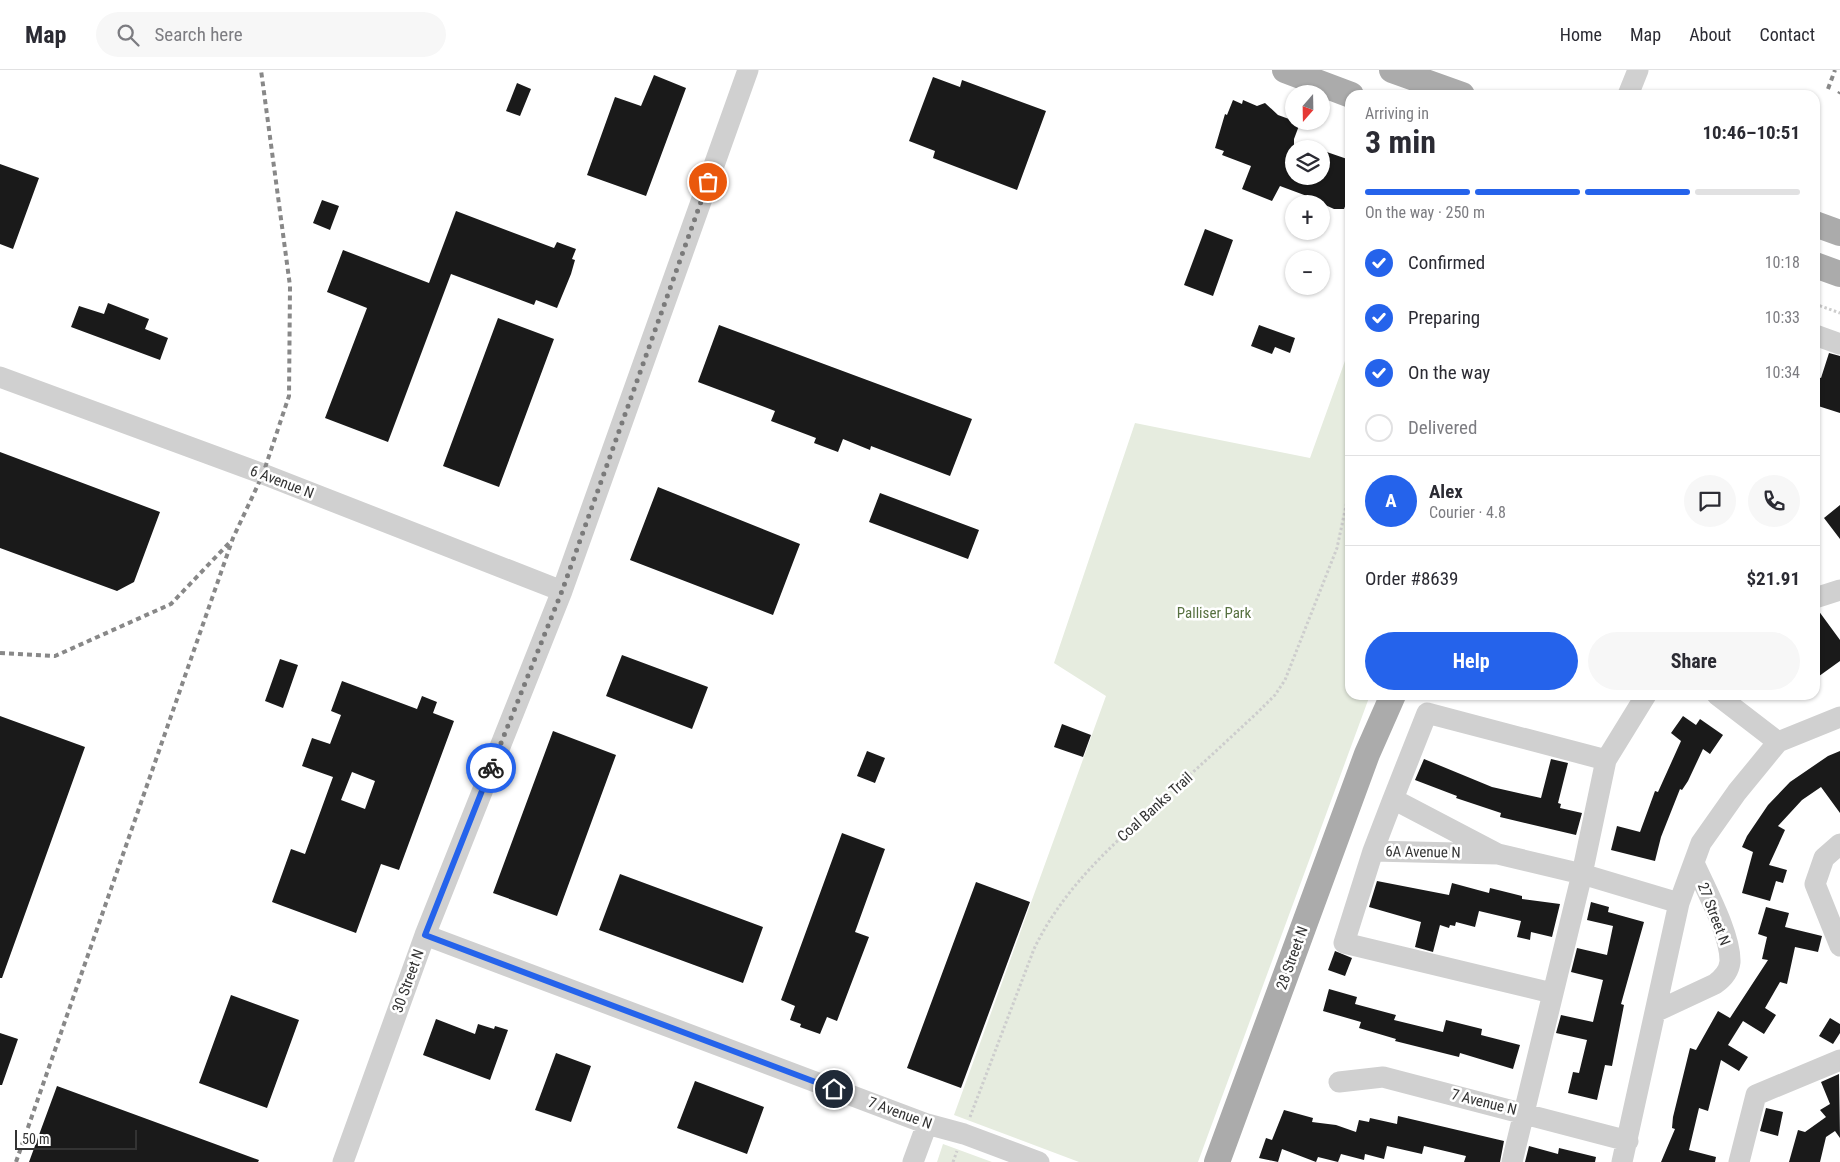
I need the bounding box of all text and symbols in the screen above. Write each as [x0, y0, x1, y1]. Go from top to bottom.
search box [96, 12, 446, 57]
text: Map [25, 21, 66, 49]
icon: search [114, 21, 142, 49]
text: Search here [154, 23, 243, 46]
text: Home [1560, 24, 1602, 45]
text: Map [1630, 24, 1661, 45]
text: About [1689, 24, 1731, 45]
text: Contact [1759, 24, 1815, 45]
north arrow [1285, 85, 1330, 130]
map controls [1285, 85, 1330, 295]
text: Arriving in [1365, 104, 1429, 123]
text: 10:46–10:51 [1702, 121, 1800, 144]
text: 3 min [1365, 123, 1436, 161]
button: layers [1285, 140, 1330, 185]
pin [687, 161, 729, 203]
icon: bag [694, 168, 722, 196]
button: + [1285, 195, 1330, 240]
text: On the way · 250 m [1365, 203, 1485, 222]
icon: check [1365, 249, 1393, 277]
button: − [1285, 250, 1330, 295]
text: Confirmed [1408, 251, 1485, 274]
text: 10:18 [1765, 253, 1800, 272]
icon: check [1365, 304, 1393, 332]
text: Preparing [1408, 306, 1480, 329]
text: 10:33 [1765, 308, 1800, 327]
icon: check [1365, 359, 1393, 387]
text: On the way [1408, 361, 1490, 384]
text: 10:34 [1765, 363, 1800, 382]
text: Delivered [1408, 416, 1477, 439]
street label: 6 Avenue N [248, 462, 316, 502]
button: chat [1684, 475, 1736, 527]
button: phone [1748, 475, 1800, 527]
text: Alex [1429, 480, 1463, 503]
text: A [1385, 489, 1397, 512]
text: Courier · 4.8 [1429, 503, 1506, 522]
text: Order #8639 [1365, 567, 1458, 590]
text: $21.91 [1746, 567, 1800, 590]
park label: Palliser Park [1177, 604, 1251, 622]
button: Help [1365, 632, 1578, 690]
button: Share [1588, 632, 1800, 690]
courier [466, 743, 516, 793]
icon: bike [477, 754, 505, 782]
street label: Coal Banks Trail [1114, 768, 1196, 846]
street label: 6A Avenue N [1385, 842, 1461, 862]
street label: 27 Street N [1694, 880, 1734, 948]
street label: 28 Street N [1272, 924, 1312, 992]
street label: 30 Street N [388, 947, 428, 1015]
pin [813, 1068, 855, 1110]
icon: home [820, 1075, 848, 1103]
street label: 7 Avenue N [1449, 1085, 1519, 1119]
street label: 7 Avenue N [866, 1093, 934, 1133]
scale bar [15, 1127, 138, 1150]
text: 50 m [22, 1131, 50, 1147]

